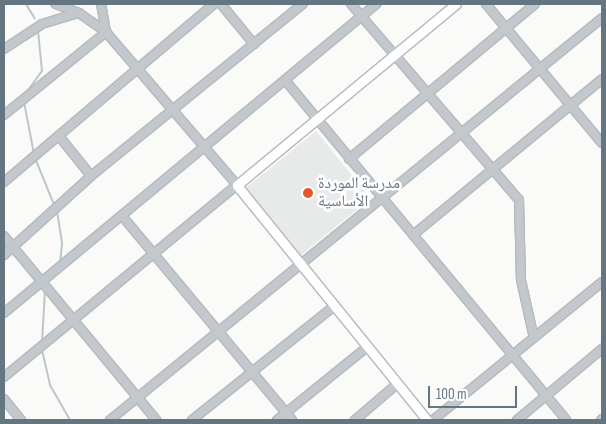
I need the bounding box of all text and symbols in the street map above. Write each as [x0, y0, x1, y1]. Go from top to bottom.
place label: مدرسة الموردة الأساسية [318, 174, 400, 212]
marker: مدرسة الموردة الأساسية [302, 187, 314, 199]
scale bar [431, 376, 520, 408]
text: 100 m [436, 385, 467, 404]

